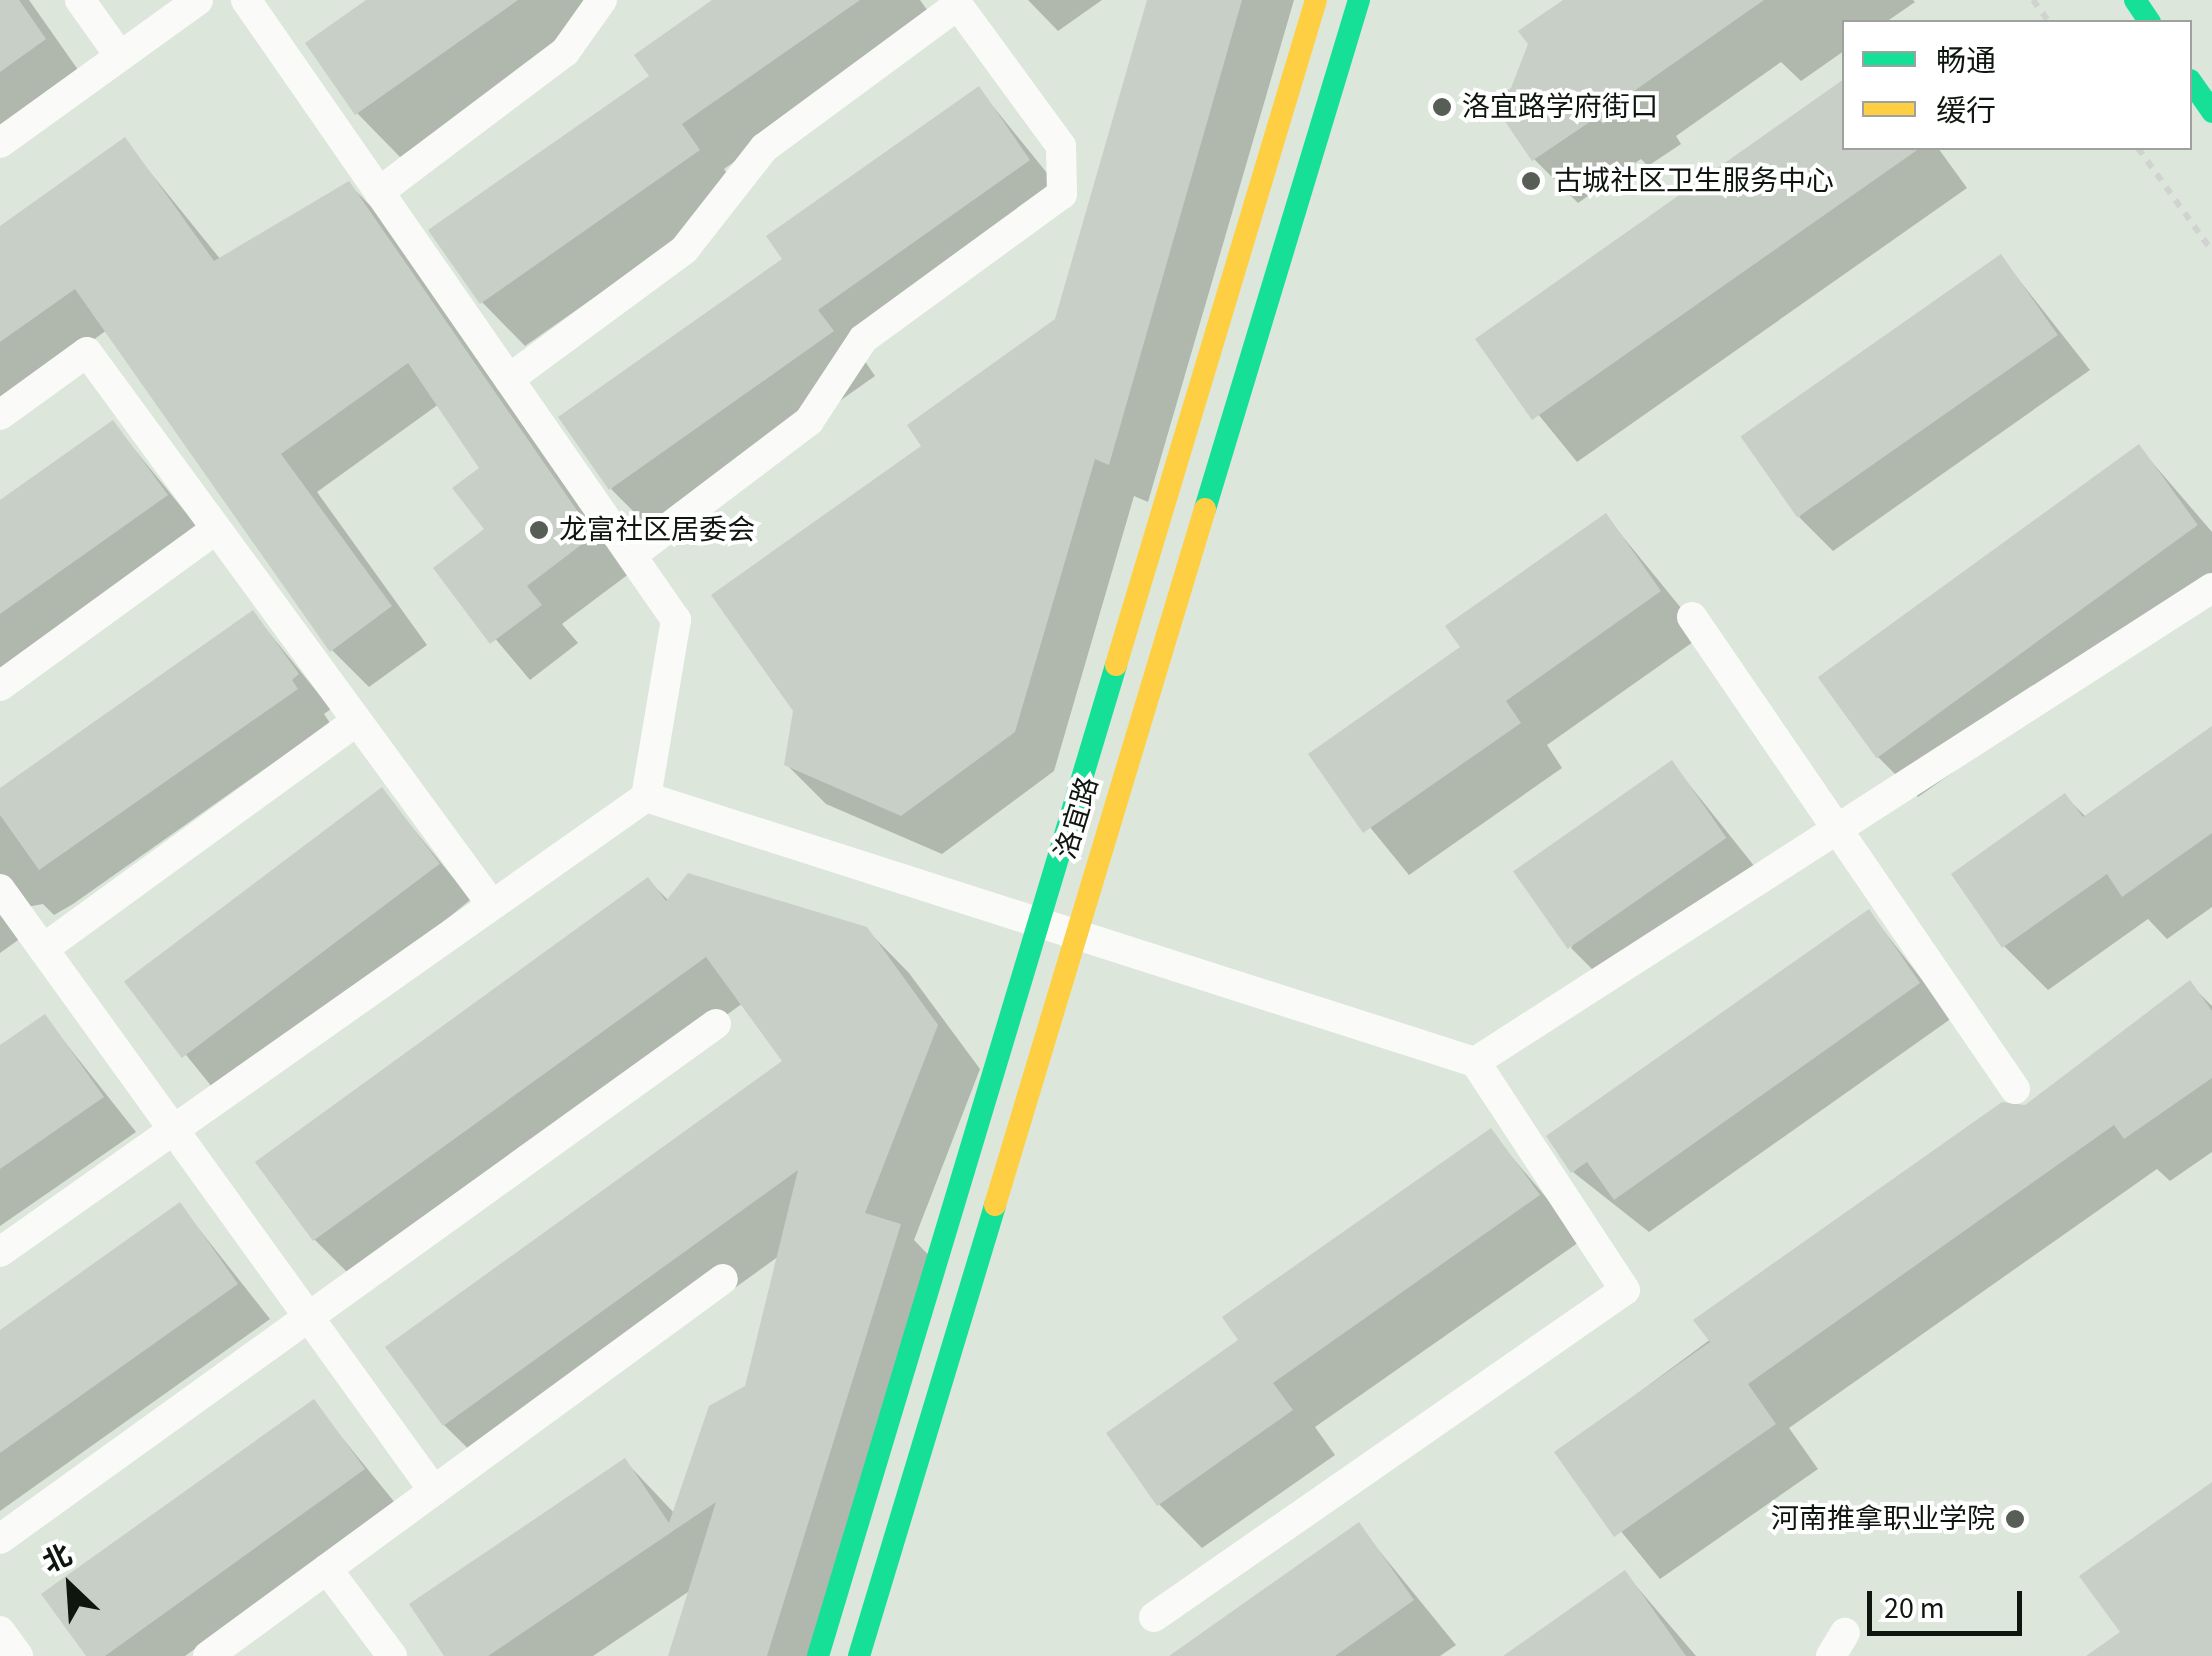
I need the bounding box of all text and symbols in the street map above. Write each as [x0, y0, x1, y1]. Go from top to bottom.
legend [1842, 20, 2192, 150]
text: 畅通 [1936, 40, 1996, 83]
place label: 洛宜路学府街口 [1462, 90, 1658, 124]
text: 缓行 [1936, 90, 1996, 133]
marker: 洛宜路学府街口 [1431, 96, 1453, 118]
place label: 古城社区卫生服务中心 [1554, 164, 1834, 198]
marker: 古城社区卫生服务中心 [1518, 168, 1544, 194]
place label: 龙富社区居委会 [559, 513, 755, 547]
marker: 龙富社区居委会 [528, 519, 550, 541]
street label: 洛宜路 [1049, 773, 1105, 863]
place label: 河南推拿职业学院 [1771, 1502, 1995, 1536]
marker: 河南推拿职业学院 [2004, 1508, 2026, 1530]
text: 北 [36, 1535, 78, 1583]
north arrow [20, 1536, 120, 1636]
scale bar [1872, 1571, 2027, 1633]
text: 20 m [1884, 1587, 1945, 1630]

